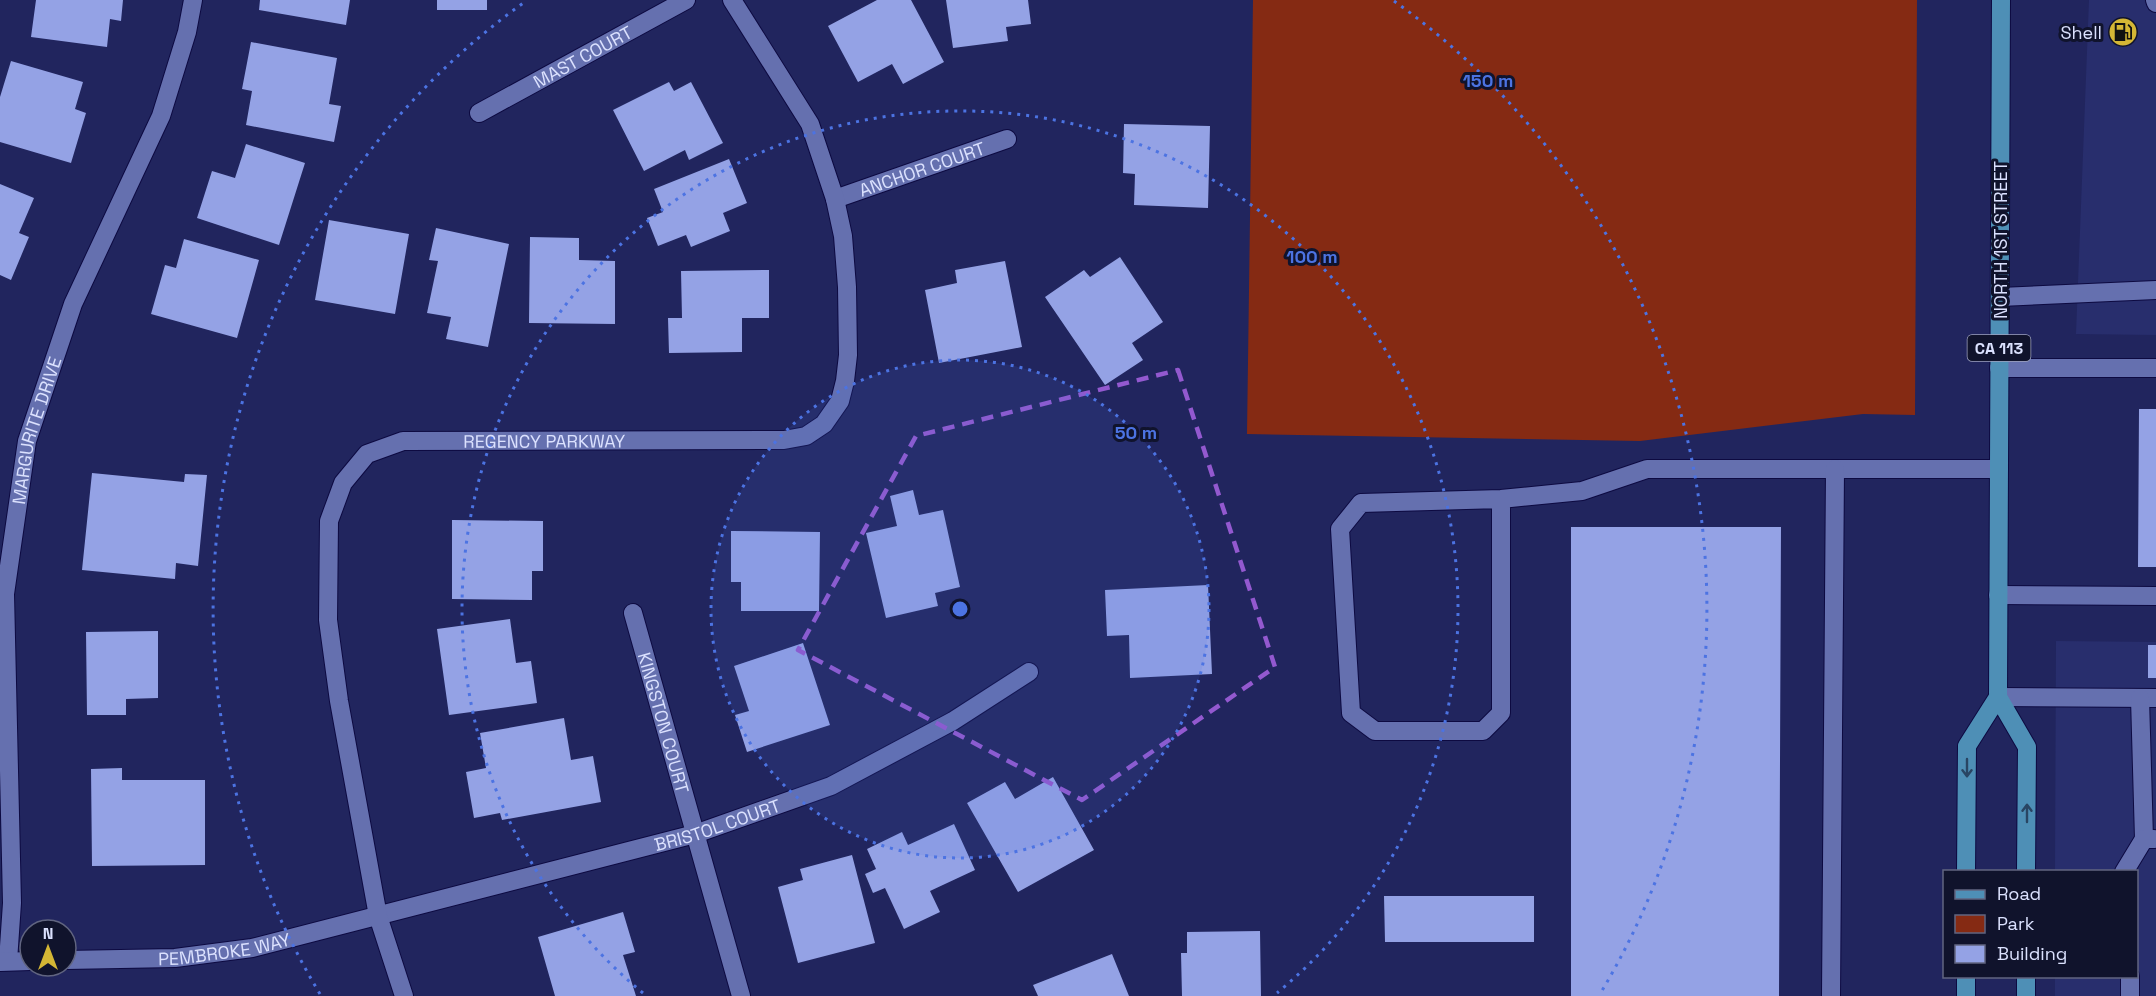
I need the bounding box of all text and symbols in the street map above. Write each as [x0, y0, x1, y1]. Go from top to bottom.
fuel station icon: Shell [2107, 16, 2139, 48]
street label: MAST COURT [529, 20, 637, 93]
place label: Shell [2060, 21, 2102, 44]
text: 150 m [1463, 69, 1513, 92]
street label: ANCHOR COURT [856, 136, 988, 201]
street label: NORTH 1ST STREET [1989, 160, 2012, 319]
text: 100 m [1286, 245, 1338, 268]
road number: CA 113 [1968, 335, 2030, 361]
street label: MARGURITE DRIVE [7, 354, 66, 506]
text: 50 m [1115, 421, 1157, 444]
street label: REGENCY PARKWAY [463, 429, 625, 452]
centre of rings [950, 599, 970, 619]
street label: KINGSTON COURT [633, 649, 695, 796]
one-way arrow [1961, 757, 1973, 777]
street label: BRISTOL COURT [652, 793, 784, 856]
one-way arrow [2021, 804, 2033, 824]
legend [1943, 870, 2138, 978]
text: Road [1997, 882, 2041, 905]
text: Park [1997, 912, 2035, 935]
north arrow [18, 918, 78, 978]
text: N [43, 923, 53, 944]
street label: PEMBROKE WAY [158, 927, 293, 970]
text: Building [1997, 942, 2067, 965]

